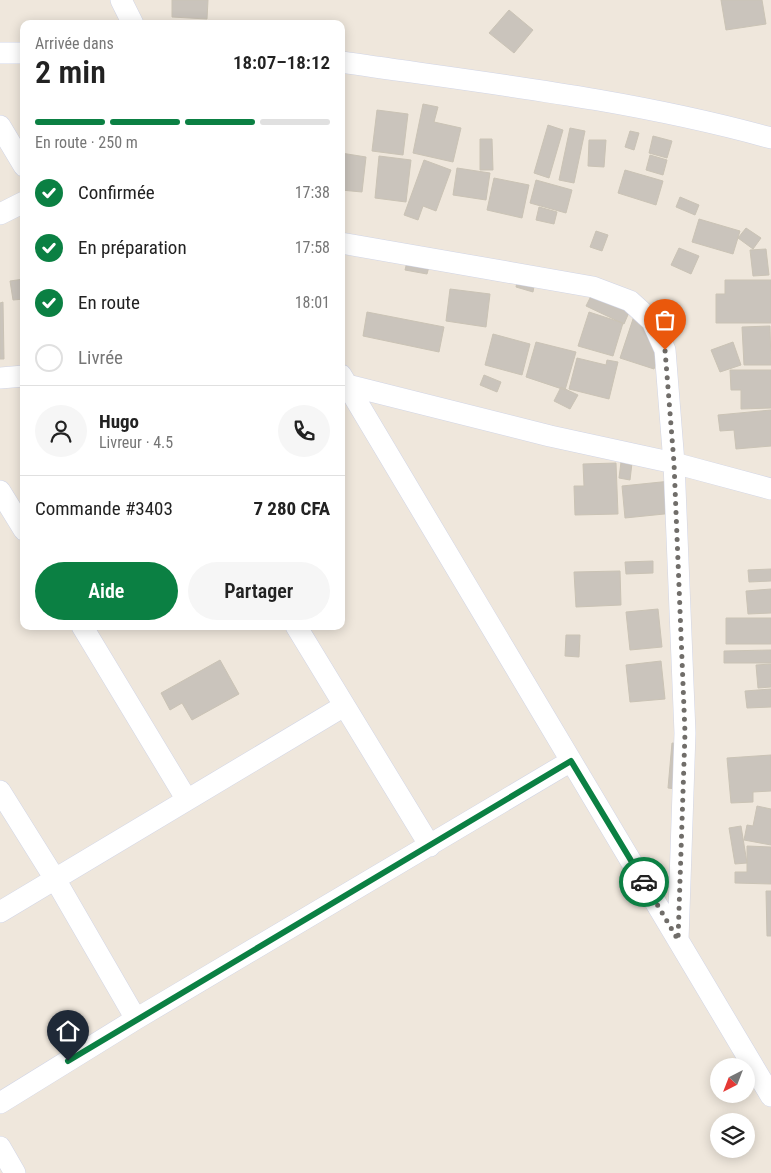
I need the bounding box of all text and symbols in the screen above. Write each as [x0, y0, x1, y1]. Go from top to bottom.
text: Arrivée dans [35, 34, 114, 53]
text: 18:07–18:12 [233, 51, 330, 74]
text: 2 min [35, 53, 106, 91]
text: En route · 250 m [35, 133, 138, 152]
icon: check [35, 179, 63, 207]
text: Confirmée [78, 181, 155, 204]
text: 17:38 [295, 183, 330, 202]
icon: check [35, 234, 63, 262]
text: En préparation [78, 236, 187, 259]
text: 17:58 [295, 238, 330, 257]
icon: check [35, 289, 63, 317]
text: En route [78, 291, 140, 314]
text: 18:01 [295, 293, 330, 312]
pin [644, 299, 686, 350]
icon: bag [651, 306, 679, 334]
text: Livrée [78, 346, 123, 369]
button: person [35, 405, 87, 457]
button: phone [278, 405, 330, 457]
text: Hugo [99, 410, 139, 433]
text: Livreur · 4.5 [99, 433, 173, 452]
text: Commande #3403 [35, 497, 173, 520]
text: 7 280 CFA [253, 497, 330, 520]
button: Aide [35, 562, 178, 620]
button: Partager [188, 562, 330, 620]
courier [619, 857, 669, 907]
icon: car [630, 868, 658, 896]
pin [47, 1010, 89, 1061]
icon: home [54, 1017, 82, 1045]
north arrow [710, 1058, 755, 1102]
map controls [710, 1058, 755, 1158]
button: layers [710, 1113, 755, 1158]

